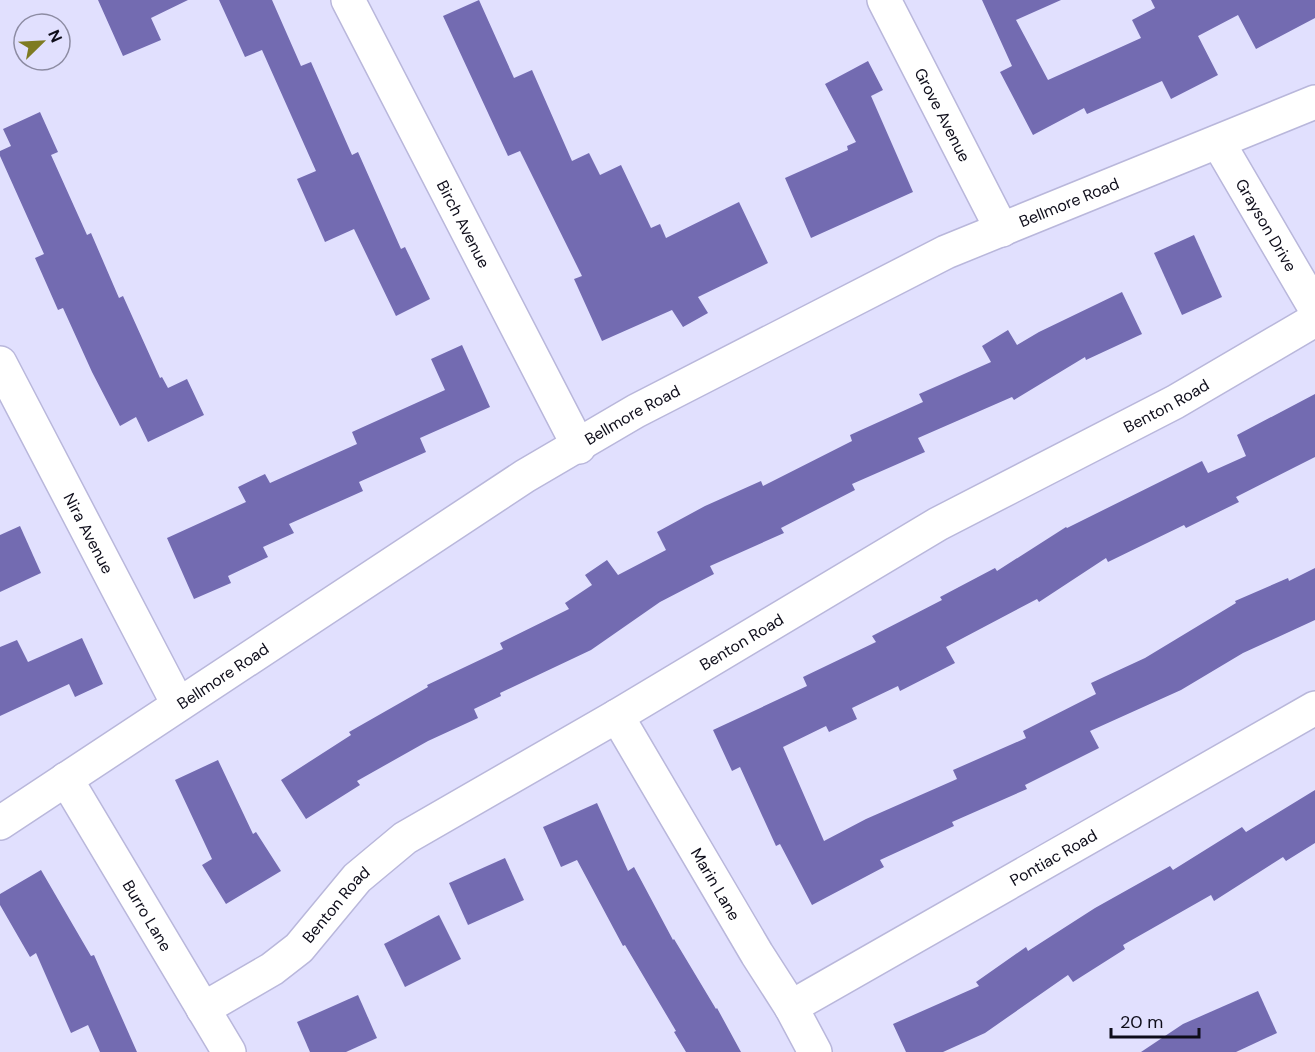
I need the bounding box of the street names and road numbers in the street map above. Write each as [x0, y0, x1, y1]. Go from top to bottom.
street label: Grove Avenue [910, 64, 976, 165]
street label: Bellmore Road [1016, 172, 1122, 232]
street label: Grayson Drive [1231, 175, 1302, 275]
street label: Birch Avenue [432, 176, 495, 271]
street label: Benton Road [1120, 374, 1213, 437]
street label: Bellmore Road [581, 380, 684, 449]
street label: Nira Avenue [59, 489, 119, 577]
street label: Benton Road [696, 608, 787, 675]
street label: Bellmore Road [173, 638, 273, 714]
street label: Pontiac Road [1006, 824, 1101, 891]
street label: Marin Lane [686, 844, 745, 924]
street label: Benton Road [297, 861, 374, 947]
street label: Burro Lane [118, 876, 177, 955]

